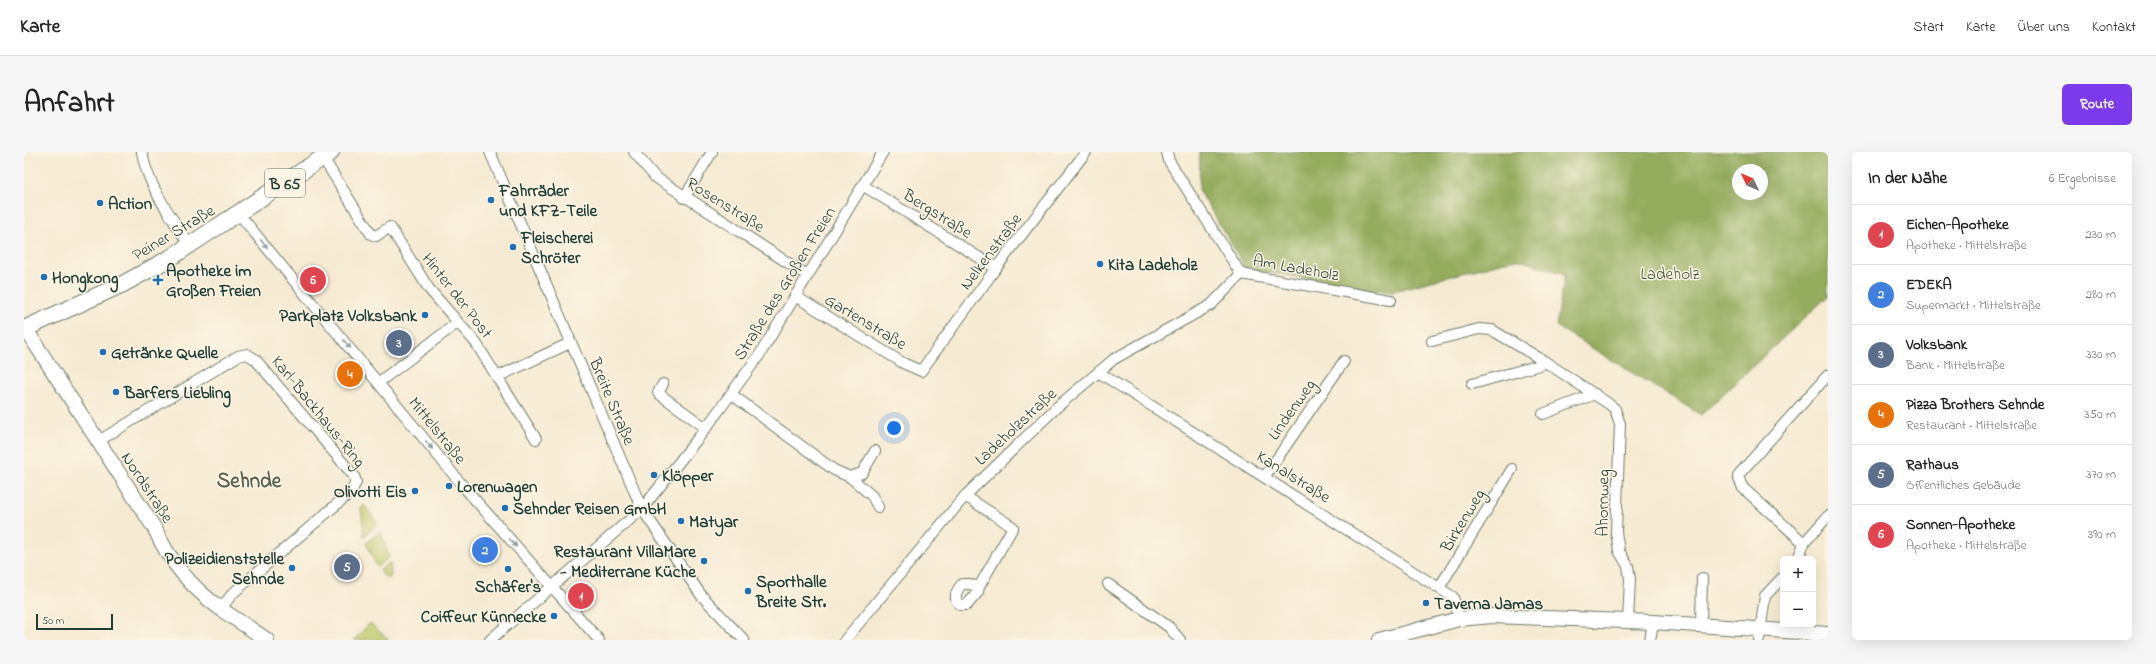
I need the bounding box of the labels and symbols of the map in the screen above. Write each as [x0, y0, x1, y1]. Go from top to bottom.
north arrow [1732, 164, 1768, 200]
road number: B 65 [265, 169, 305, 197]
street label: Rosenstraße [681, 171, 770, 239]
place label: Fahrräder und KFZ-Teile [498, 179, 598, 224]
street label: Bergstraße [896, 183, 977, 247]
place label: Action [108, 192, 153, 217]
marker: Fahrräder und KFZ-Teile [486, 195, 496, 205]
marker: Action [95, 198, 105, 208]
street label: Peiner Straße [128, 199, 220, 268]
street label: Straße des Großen Freien [728, 202, 843, 365]
street label: Nelkenstraße [954, 208, 1029, 296]
place label: Fleischerei Schröter [520, 226, 593, 271]
one-way arrow [259, 239, 268, 250]
marker: Fleischerei Schröter [508, 242, 518, 252]
street label: Hinter der Post [415, 248, 499, 344]
street label: Am Ladeholz [1251, 249, 1342, 288]
place label: Kita Ladeholz [1108, 253, 1198, 278]
place label: Apotheke im Großen Freien [166, 259, 262, 304]
marker: Kita Ladeholz [1095, 259, 1105, 269]
park label: Ladeholz [1640, 262, 1700, 287]
pin: 6 [300, 265, 326, 295]
place label: Hongkong [52, 266, 119, 293]
marker: Hongkong [39, 272, 49, 282]
marker: Apotheke im Großen Freien [153, 275, 163, 285]
street label: Gartenstraße [819, 288, 911, 357]
place label: Parkplatz Volksbank [279, 304, 418, 329]
marker: Parkplatz Volksbank [420, 310, 430, 320]
pin: 3 [386, 328, 412, 358]
one-way arrow [342, 339, 351, 349]
place label: Getränke Quelle [111, 341, 219, 366]
marker: Getränke Quelle [98, 347, 108, 357]
street label: Karl-Backhaus-Ring [263, 350, 371, 475]
street label: Breite Straße [582, 353, 641, 449]
pin: 4 [337, 359, 363, 389]
street label: Lindenweg [1262, 374, 1324, 447]
place label: Barfers Liebling [123, 381, 231, 408]
street label: Ladeholzstraße [969, 382, 1063, 472]
marker: Barfers Liebling [111, 387, 121, 397]
street label: Mittelstraße [402, 392, 472, 470]
your location [884, 418, 904, 438]
one-way arrow [425, 439, 433, 450]
street label: Kanalstraße [1251, 445, 1335, 510]
street label: Nordstraße [114, 447, 179, 529]
place label: Klöpper [662, 464, 714, 489]
district label: Sehnde [217, 467, 282, 497]
street label: Ahornweg [1590, 469, 1619, 537]
marker: Klöpper [649, 470, 659, 480]
place label: Lorenwagen [457, 475, 538, 502]
place label: Olivotti Eis [334, 480, 407, 505]
marker: Lorenwagen [444, 481, 454, 491]
street label: Birkenweg [1434, 484, 1494, 559]
marker: Olivotti Eis [410, 486, 420, 496]
place label: Sehnder Reisen GmbH [513, 497, 666, 522]
marker: Sehnder Reisen GmbH [500, 503, 510, 513]
place label: Matyar [689, 510, 739, 537]
marker: Matyar [676, 516, 686, 526]
pin: 2 [472, 535, 498, 565]
one-way arrow [509, 538, 518, 549]
place label: Restaurant VillaMare - Mediterrane Küche [554, 540, 697, 585]
place label: Polizeidienststelle Sehnde [165, 547, 285, 592]
pin: 5 [334, 552, 360, 582]
marker: Restaurant VillaMare - Mediterrane Küche [699, 556, 709, 566]
marker: Polizeidienststelle Sehnde [287, 563, 297, 573]
marker: Schäfer's [503, 564, 513, 574]
place label: Sporthalle Breite Str. [755, 570, 828, 615]
place label: Schäfer's [475, 575, 542, 600]
pin: 1 [568, 581, 594, 611]
marker: Sporthalle Breite Str. [743, 586, 753, 596]
place label: Taverna Jamas [1434, 592, 1544, 617]
marker: Taverna Jamas [1421, 598, 1431, 608]
place label: Coiffeur Künnecke [421, 605, 547, 630]
marker: Coiffeur Künnecke [549, 611, 559, 621]
scale bar [36, 612, 113, 631]

